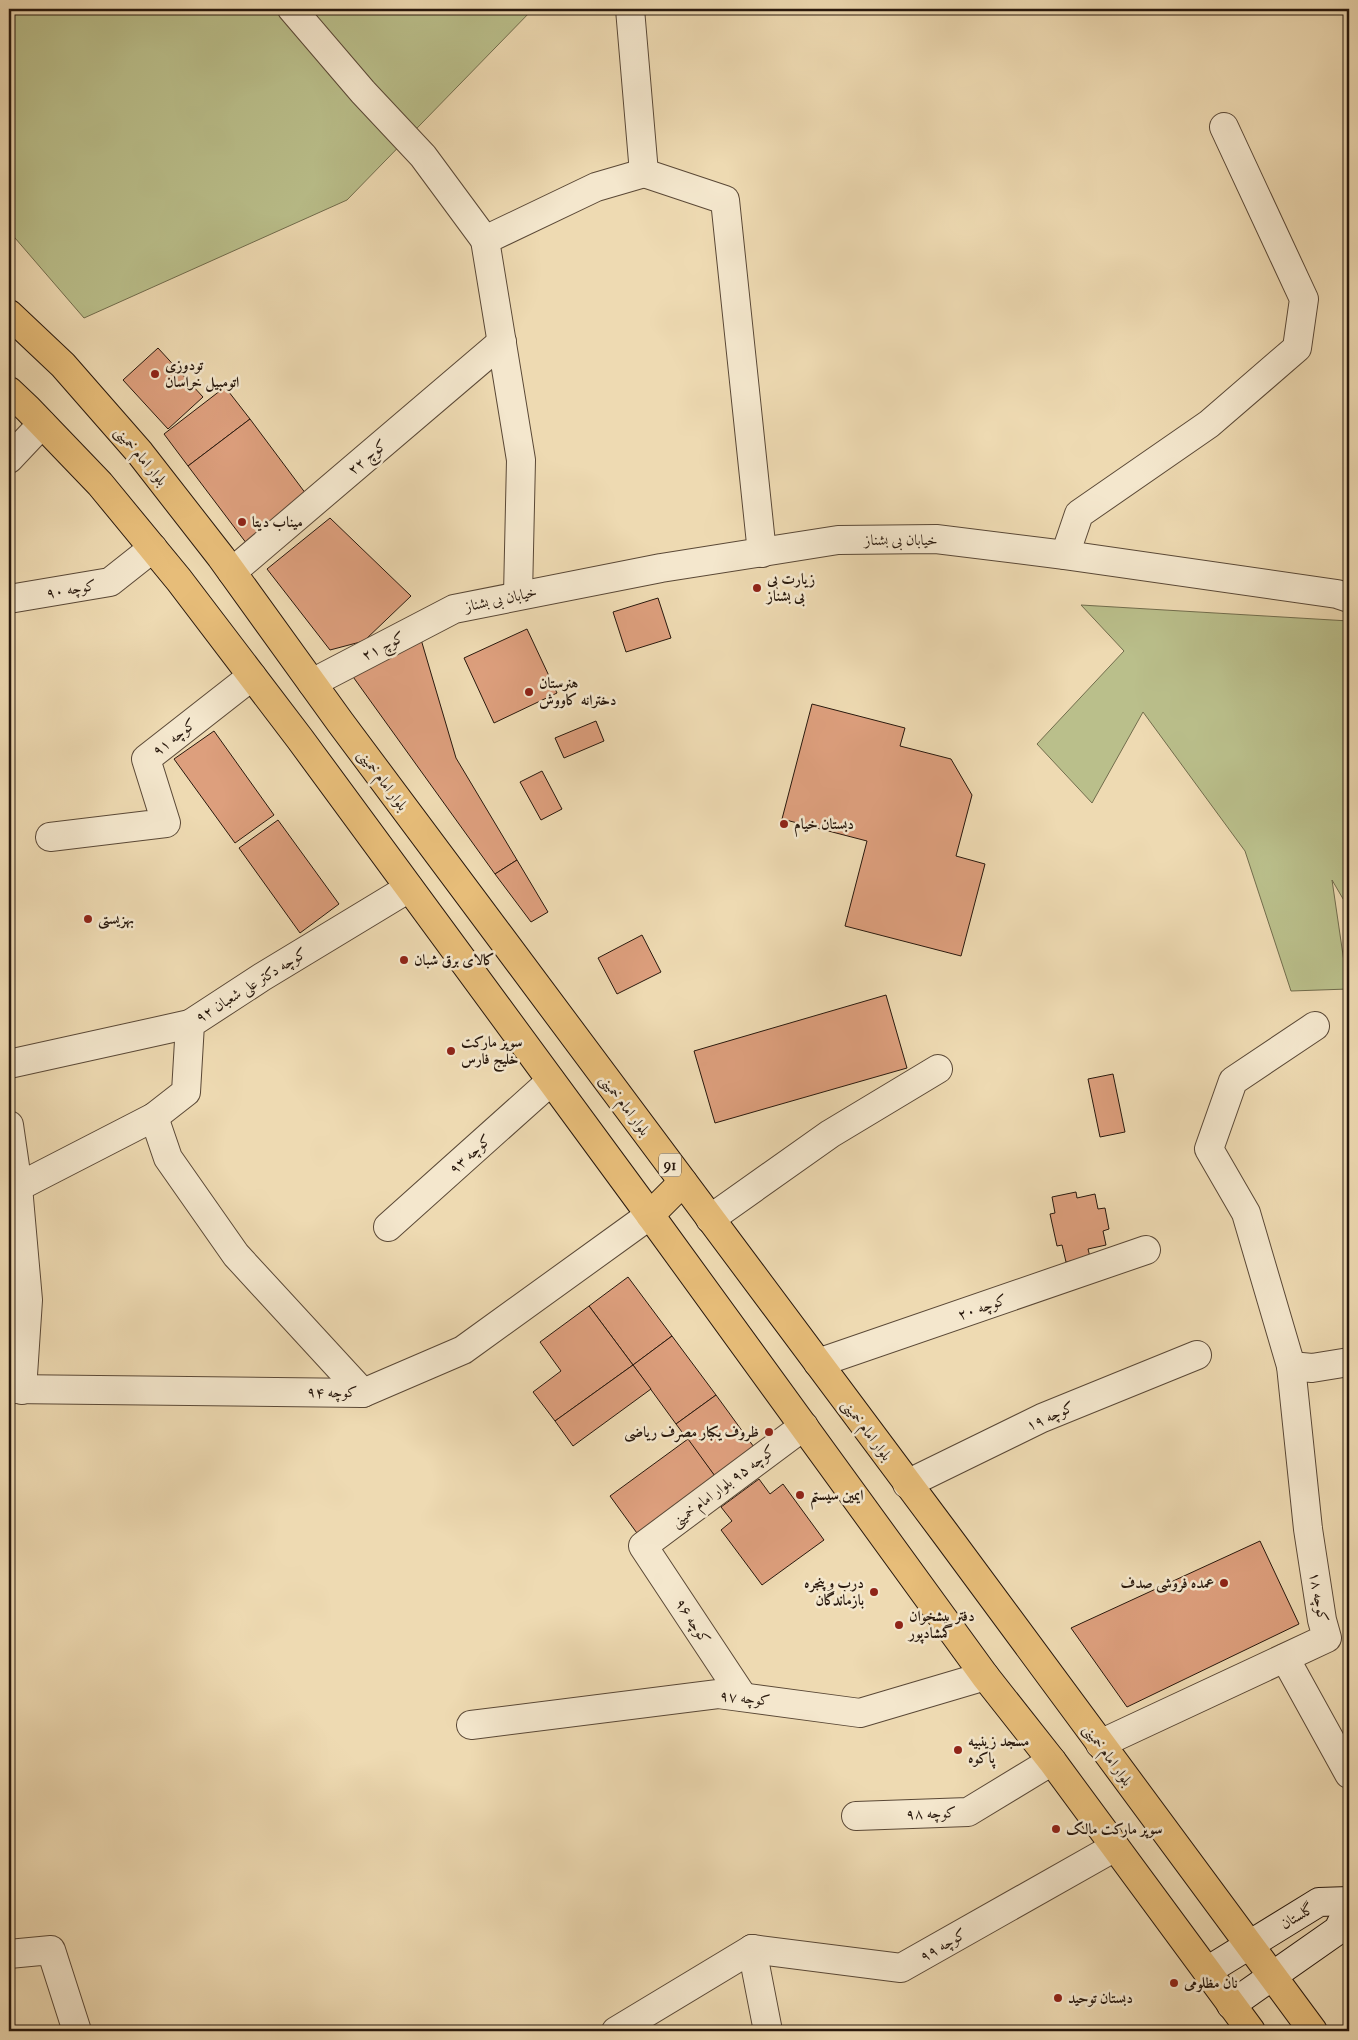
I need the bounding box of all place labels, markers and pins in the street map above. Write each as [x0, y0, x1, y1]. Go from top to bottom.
place label: تودوزی اتومبیل خراسان [165, 356, 239, 393]
marker: تودوزی اتومبیل خراسان [149, 368, 161, 380]
place label: میناب دیتا [252, 513, 303, 532]
marker: میناب دیتا [236, 516, 248, 528]
place label: زیارت بی بی بشناز [765, 570, 815, 607]
marker: زیارت بی بی بشناز [751, 582, 763, 594]
place label: هنرستان دخترانه کاووش [539, 674, 617, 709]
marker: هنرستان دخترانه کاووش [523, 686, 535, 698]
place label: دبستان خیام [794, 815, 854, 837]
marker: دبستان خیام [778, 818, 790, 830]
place label: بهزیستی [98, 910, 134, 930]
marker: بهزیستی [82, 913, 94, 925]
place label: کالای برق شبان [414, 951, 495, 969]
marker: کالای برق شبان [398, 954, 410, 966]
place label: سوپر مارکت خلیج فارس [461, 1033, 523, 1073]
marker: سوپر مارکت خلیج فارس [445, 1045, 457, 1057]
place label: ظروف یکبار مصرف ریاضی [624, 1423, 759, 1443]
marker: ظروف یکبار مصرف ریاضی [763, 1426, 775, 1438]
place label: ایمین سیستم [810, 1486, 864, 1510]
marker: ایمین سیستم [794, 1489, 806, 1501]
place label: درب و پنجره بازماندگان [804, 1574, 864, 1609]
place label: عمده فروشی صدف [1120, 1574, 1214, 1594]
marker: عمده فروشی صدف [1218, 1577, 1230, 1589]
marker: درب و پنجره بازماندگان [868, 1586, 880, 1598]
place label: دفتر پیشخوان گمشادپور [907, 1607, 975, 1644]
marker: دفتر پیشخوان گمشادپور [893, 1619, 905, 1631]
place label: مسجد زینبیه پاکوه [968, 1732, 1029, 1769]
marker: مسجد زینبیه پاکوه [952, 1744, 964, 1756]
place label: سوپر مارکت مالک [1066, 1820, 1162, 1839]
marker: سوپر مارکت مالک [1050, 1823, 1062, 1835]
place label: نان مظلومی [1183, 1974, 1238, 1993]
marker: نان مظلومی [1168, 1977, 1180, 1989]
place label: دبستان توحید [1068, 1989, 1133, 2007]
marker: دبستان توحید [1052, 1992, 1064, 2004]

